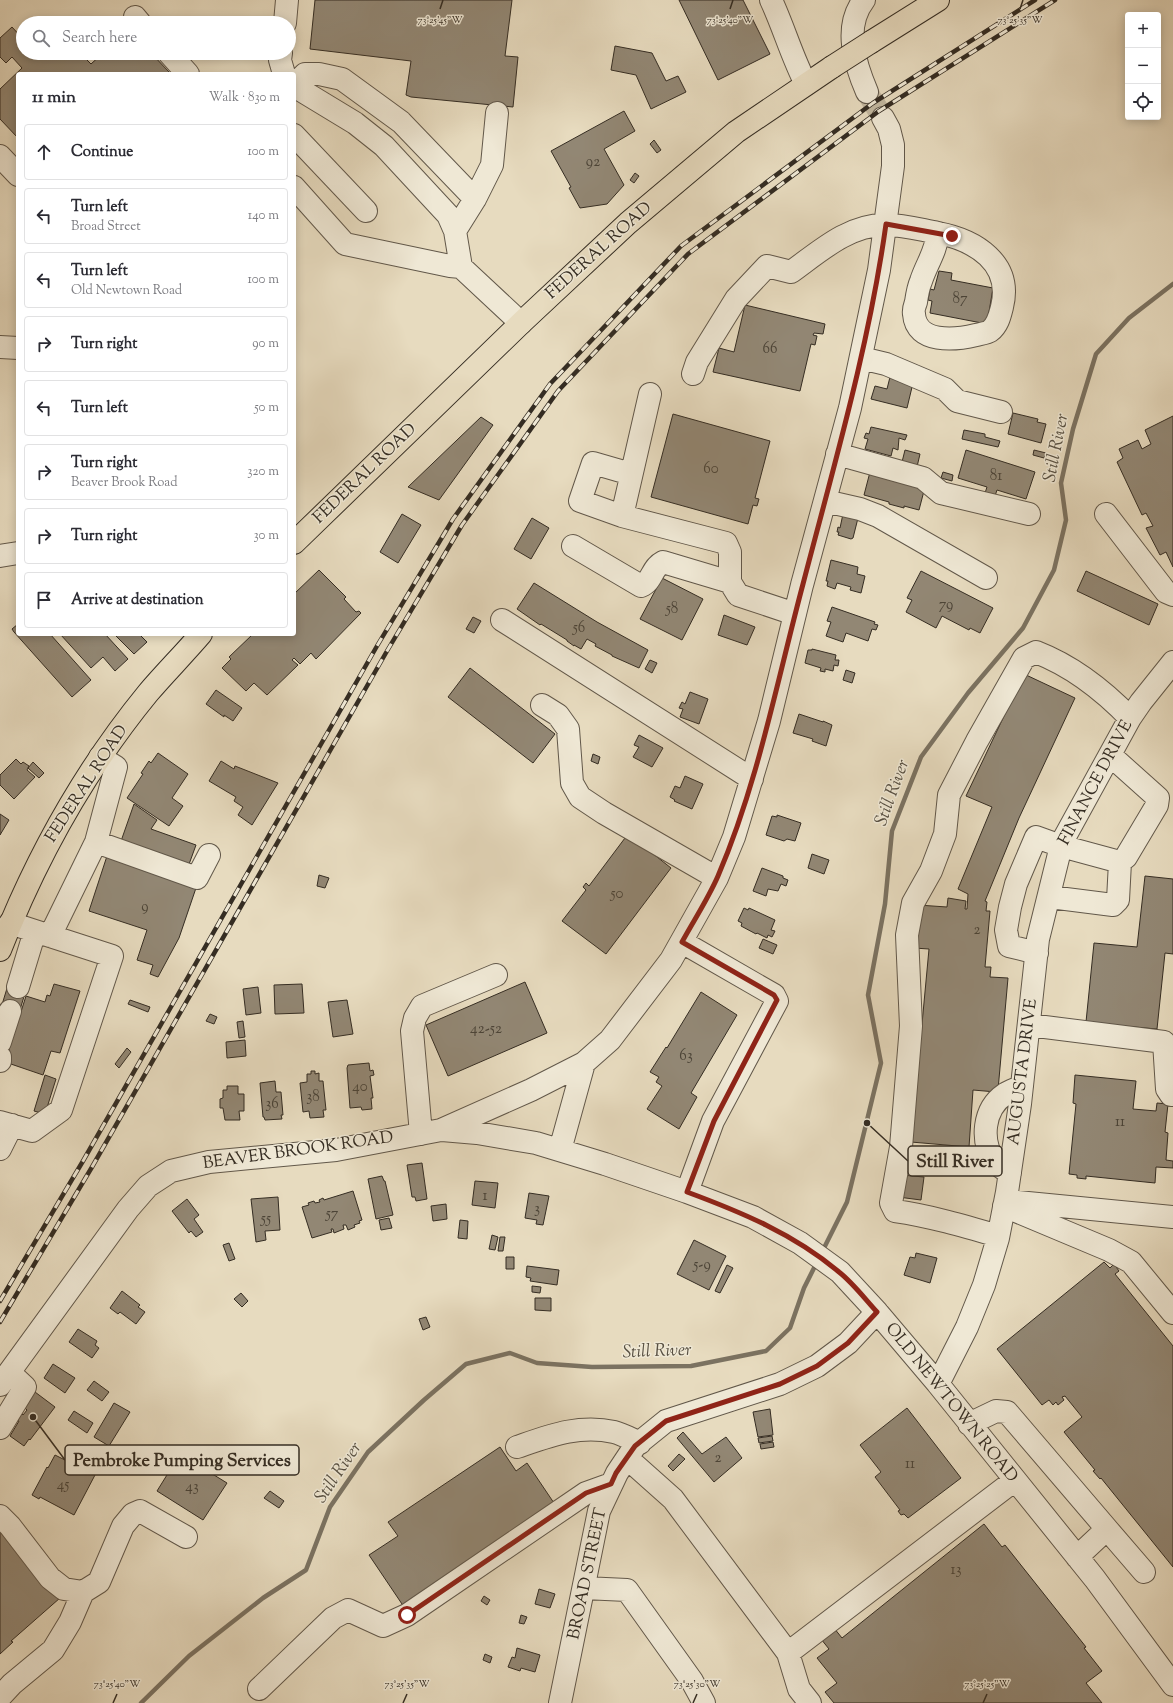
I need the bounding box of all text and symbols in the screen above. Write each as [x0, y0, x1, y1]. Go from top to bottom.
map controls [1125, 12, 1161, 120]
button: + [1125, 12, 1161, 48]
text: 73°25'45"W [417, 13, 463, 28]
text: 73°25'40"W [707, 13, 753, 28]
text: 73°25'35"W [997, 13, 1043, 28]
search box [16, 16, 296, 60]
icon: search [30, 27, 52, 49]
text: Search here [62, 28, 137, 49]
button: − [1125, 48, 1161, 84]
button: locate [1125, 84, 1161, 120]
text: 11 min [32, 86, 76, 110]
text: Walk · 830 m [209, 89, 280, 107]
icon: ahead [33, 141, 55, 163]
text: Continue [71, 142, 133, 163]
text: 100 m [247, 143, 279, 161]
house number: 92 [586, 152, 600, 173]
text: Turn left [71, 197, 128, 218]
street label: FEDERAL ROAD [540, 197, 658, 305]
icon: left [33, 205, 55, 227]
text: 140 m [248, 207, 279, 225]
text: Broad Street [71, 218, 141, 236]
route end [943, 227, 961, 245]
text: Turn left [71, 261, 128, 282]
icon: left [33, 269, 55, 291]
text: 100 m [247, 271, 279, 289]
text: Old Newtown Road [71, 282, 182, 300]
house number: 87 [952, 289, 968, 310]
icon: right [33, 333, 55, 355]
text: Turn right [71, 334, 137, 355]
text: 90 m [252, 335, 279, 353]
house number: 66 [763, 339, 777, 360]
icon: left [33, 397, 55, 419]
text: Turn left [71, 398, 128, 419]
text: 50 m [254, 399, 279, 417]
water label: Still River [1038, 411, 1076, 484]
street label: FEDERAL ROAD [308, 418, 422, 530]
text: Turn right [71, 453, 137, 474]
house number: 60 [703, 459, 719, 480]
icon: right [33, 461, 55, 483]
text: 320 m [247, 463, 279, 481]
house number: 81 [990, 466, 1002, 487]
text: Beaver Brook Road [71, 474, 177, 492]
icon: right [33, 525, 55, 547]
text: Turn right [71, 526, 137, 547]
text: 30 m [253, 527, 279, 545]
icon: arrive [33, 589, 55, 611]
text: Arrive at destination [71, 590, 204, 611]
house number: 79 [939, 595, 953, 616]
house number: 58 [665, 599, 678, 620]
house number: 56 [572, 618, 585, 639]
street label: FINANCE DRIVE [1053, 716, 1139, 850]
street label: FEDERAL ROAD [40, 720, 134, 848]
water label: Still River [869, 756, 917, 830]
house number: 50 [609, 884, 624, 905]
house number: 9 [141, 897, 149, 918]
house number: 2 [973, 920, 981, 941]
street label: AUGUSTA DRIVE [1002, 997, 1044, 1147]
house number: 42-52 [470, 1019, 502, 1040]
house number: 63 [679, 1046, 693, 1067]
house number: 40 [352, 1077, 368, 1098]
house number: 38 [306, 1087, 320, 1108]
house number: 36 [265, 1094, 279, 1115]
house number: 11 [1115, 1112, 1125, 1133]
street label: BEAVER BROOK ROAD [201, 1126, 395, 1176]
callout: Still River [908, 1146, 1002, 1176]
text: Still River [916, 1150, 994, 1176]
house number: 1 [482, 1186, 488, 1207]
house number: 3 [534, 1199, 540, 1220]
house number: 57 [325, 1204, 339, 1225]
house number: 55 [260, 1209, 271, 1230]
house number: 5-9 [692, 1255, 711, 1276]
street label: OLD NEWTOWN ROAD [879, 1318, 1023, 1488]
water label: Still River [622, 1338, 693, 1366]
water label: Still River [309, 1437, 369, 1509]
callout: Pembroke Pumping Services [65, 1445, 299, 1475]
house number: 2 [714, 1448, 722, 1469]
text: Pembroke Pumping Services [73, 1449, 291, 1475]
house number: 11 [905, 1454, 915, 1475]
house number: 45 [57, 1475, 69, 1496]
house number: 43 [185, 1477, 199, 1498]
street label: BROAD STREET [562, 1506, 614, 1642]
house number: 13 [950, 1560, 962, 1581]
route start [398, 1606, 416, 1624]
text: 73°25'40"W [94, 1677, 140, 1692]
text: 73°25'35"W [384, 1677, 430, 1692]
text: 73°25'30"W [674, 1677, 720, 1692]
text: 73°25'25"W [964, 1677, 1010, 1692]

